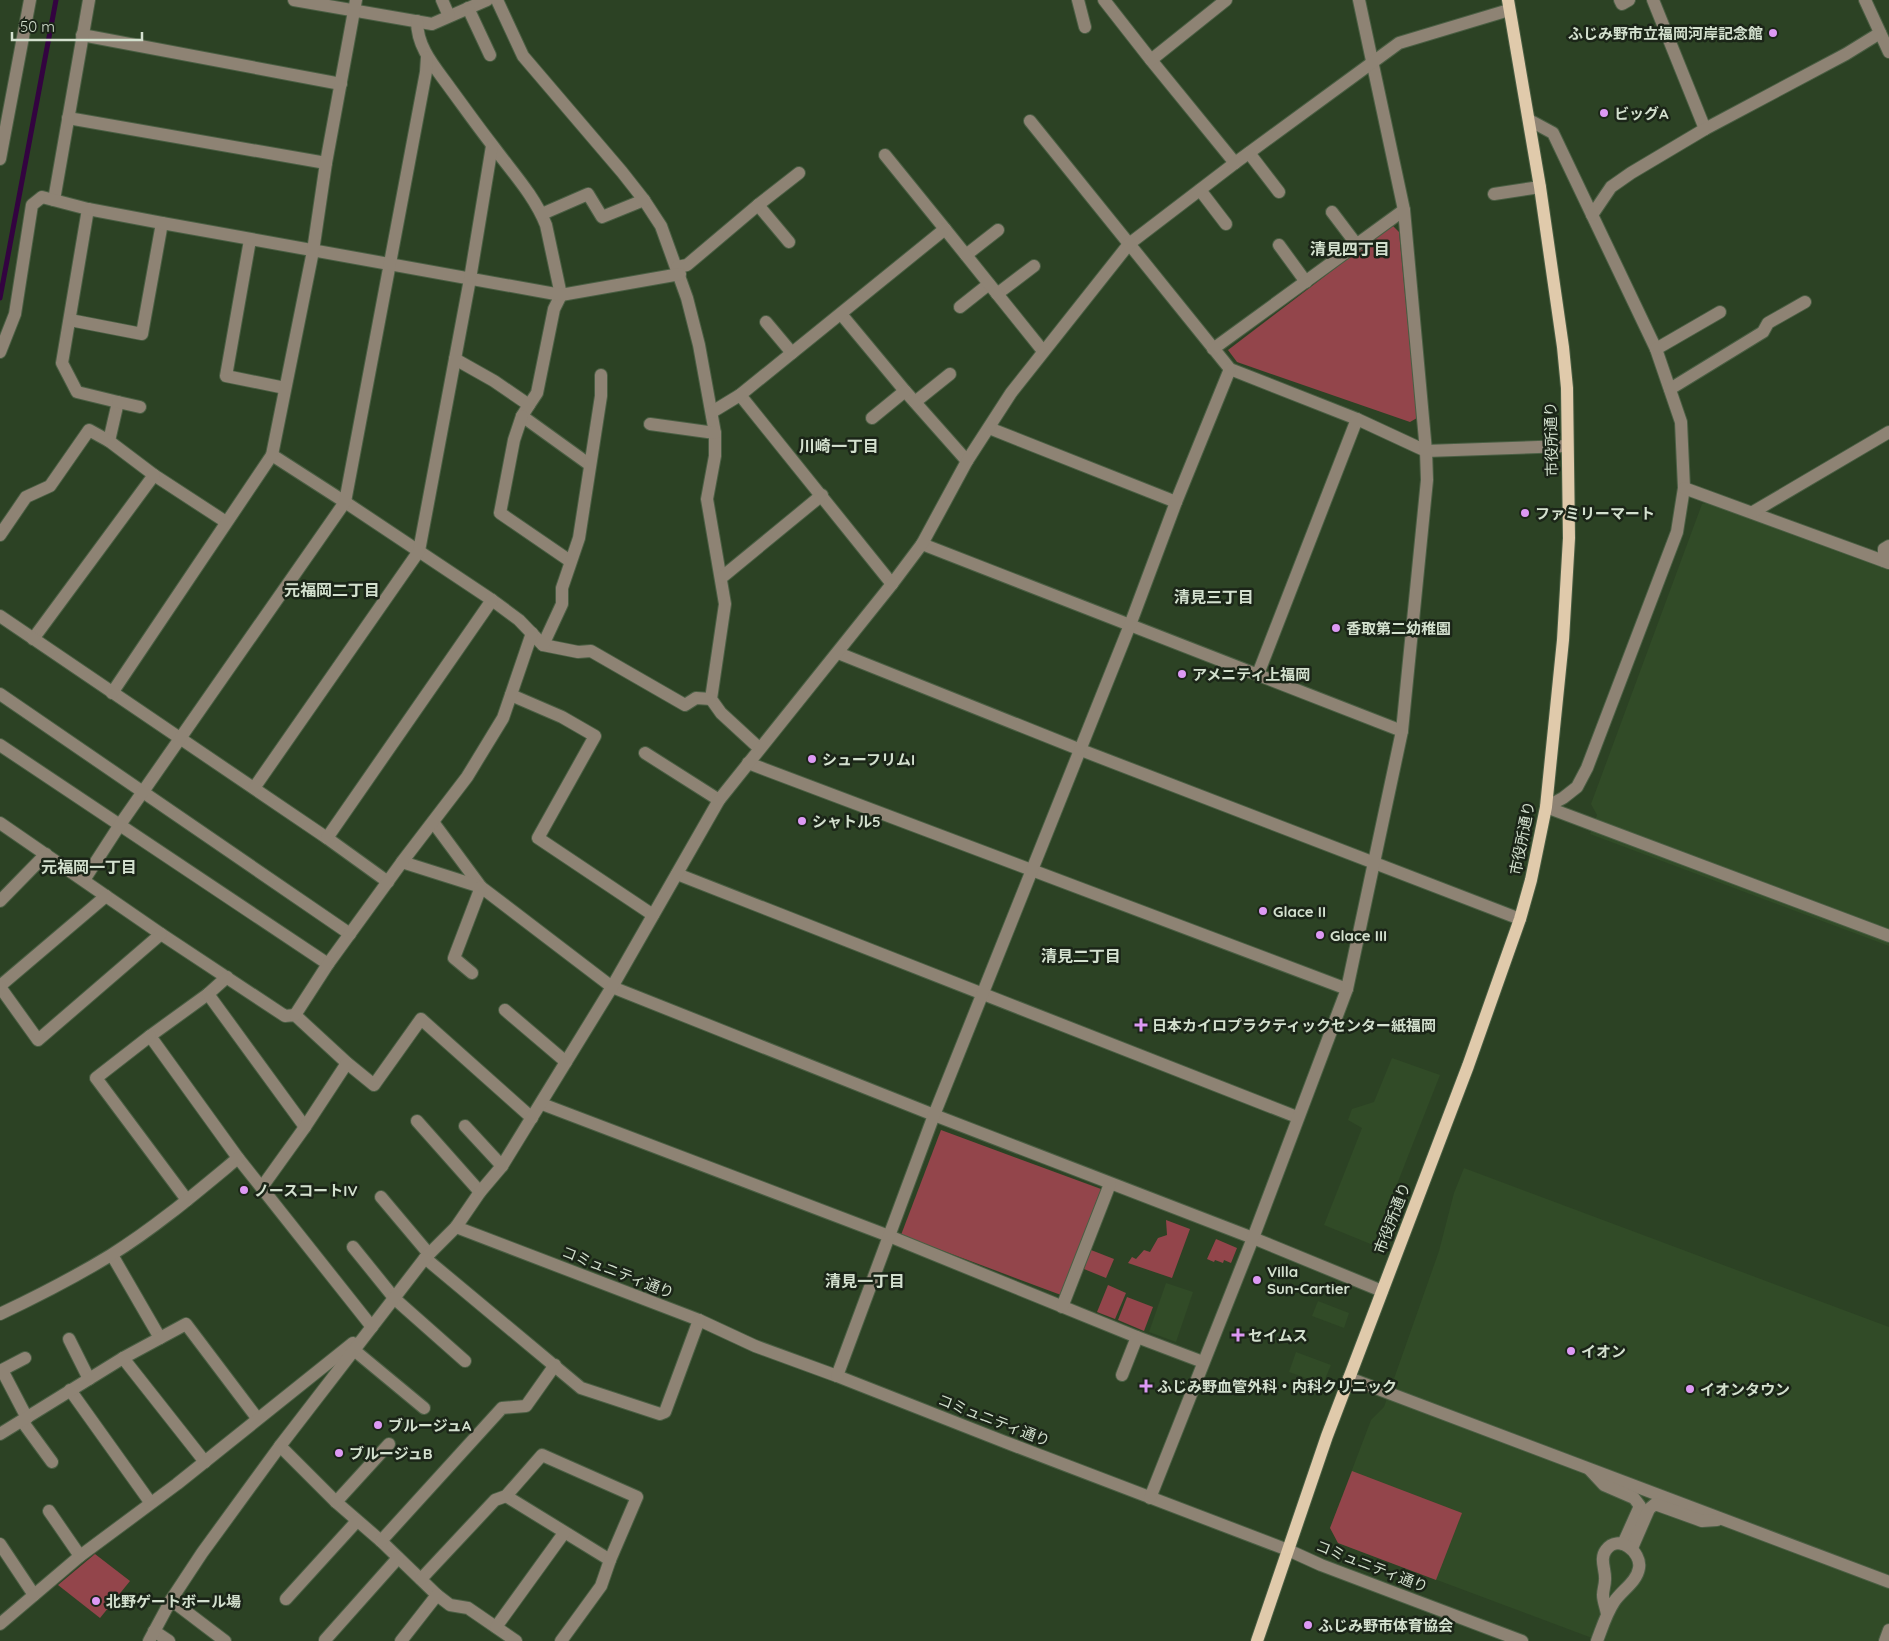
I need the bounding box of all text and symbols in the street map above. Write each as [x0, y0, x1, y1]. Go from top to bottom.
scale bar [12, 10, 142, 42]
text: 50 m [20, 17, 55, 36]
place label: ふじみ野市立福岡河岸記念館 [1568, 24, 1763, 43]
marker: ふじみ野市立福岡河岸記念館 [1767, 27, 1779, 39]
place label: ビッグA [1614, 104, 1669, 123]
marker: ビッグA [1598, 107, 1610, 119]
district label: 清見四丁目 [1310, 239, 1390, 259]
street label: 市役所通り [1541, 401, 1561, 477]
district label: 川崎一丁目 [799, 436, 879, 456]
place label: ファミリーマート [1535, 504, 1655, 523]
marker: ファミリーマート [1519, 507, 1531, 519]
district label: 元福岡二丁目 [284, 580, 380, 600]
district label: 清見三丁目 [1174, 587, 1254, 607]
place label: 香取第二幼稚園 [1346, 619, 1451, 638]
marker: 香取第二幼稚園 [1330, 622, 1342, 634]
place label: アメニティ上福岡 [1192, 665, 1310, 684]
marker: アメニティ上福岡 [1176, 668, 1188, 680]
place label: シューフリムI [822, 750, 915, 769]
marker: シューフリムI [806, 753, 818, 765]
street label: 市役所通り [1506, 799, 1538, 877]
place label: シャトル5 [812, 812, 881, 831]
marker: シャトル5 [796, 815, 808, 827]
district label: 元福岡一丁目 [41, 857, 137, 877]
place label: Glace II [1273, 902, 1326, 921]
marker: Glace II [1257, 905, 1269, 917]
place label: Glace III [1330, 926, 1387, 945]
marker: Glace III [1314, 929, 1326, 941]
district label: 清見二丁目 [1041, 946, 1121, 966]
place label: 日本カイロプラクティックセンター紙福岡 [1152, 1016, 1436, 1035]
marker: 日本カイロプラクティックセンター紙福岡 [1134, 1018, 1148, 1032]
street label: 市役所通り [1370, 1180, 1414, 1256]
place label: ノースコートIV [254, 1181, 358, 1200]
marker: ノースコートIV [238, 1184, 250, 1196]
street label: コミュニティ通り [559, 1242, 677, 1302]
place label: Villa Sun-Cartier [1267, 1262, 1351, 1298]
district label: 清見一丁目 [825, 1271, 905, 1291]
marker: Villa Sun-Cartier [1251, 1274, 1263, 1286]
place label: セイムス [1248, 1326, 1308, 1345]
marker: セイムス [1232, 1329, 1244, 1341]
place label: イオン [1581, 1342, 1626, 1361]
marker: イオン [1565, 1345, 1577, 1357]
place label: ふじみ野血管外科・内科クリニック [1157, 1377, 1397, 1396]
marker: ふじみ野血管外科・内科クリニック [1139, 1379, 1153, 1393]
place label: イオンタウン [1700, 1380, 1790, 1399]
marker: イオンタウン [1684, 1383, 1696, 1395]
street label: コミュニティ通り [935, 1390, 1053, 1450]
place label: ブルージュA [388, 1416, 472, 1435]
marker: ブルージュA [372, 1419, 384, 1431]
place label: ブルージュB [349, 1444, 433, 1463]
marker: ブルージュB [333, 1447, 345, 1459]
street label: コミュニティ通り [1313, 1536, 1431, 1596]
place label: 北野ゲートボール場 [106, 1592, 241, 1611]
marker: 北野ゲートボール場 [90, 1595, 102, 1607]
place label: ふじみ野市体育協会 [1318, 1616, 1453, 1635]
marker: ふじみ野市体育協会 [1302, 1619, 1314, 1631]

